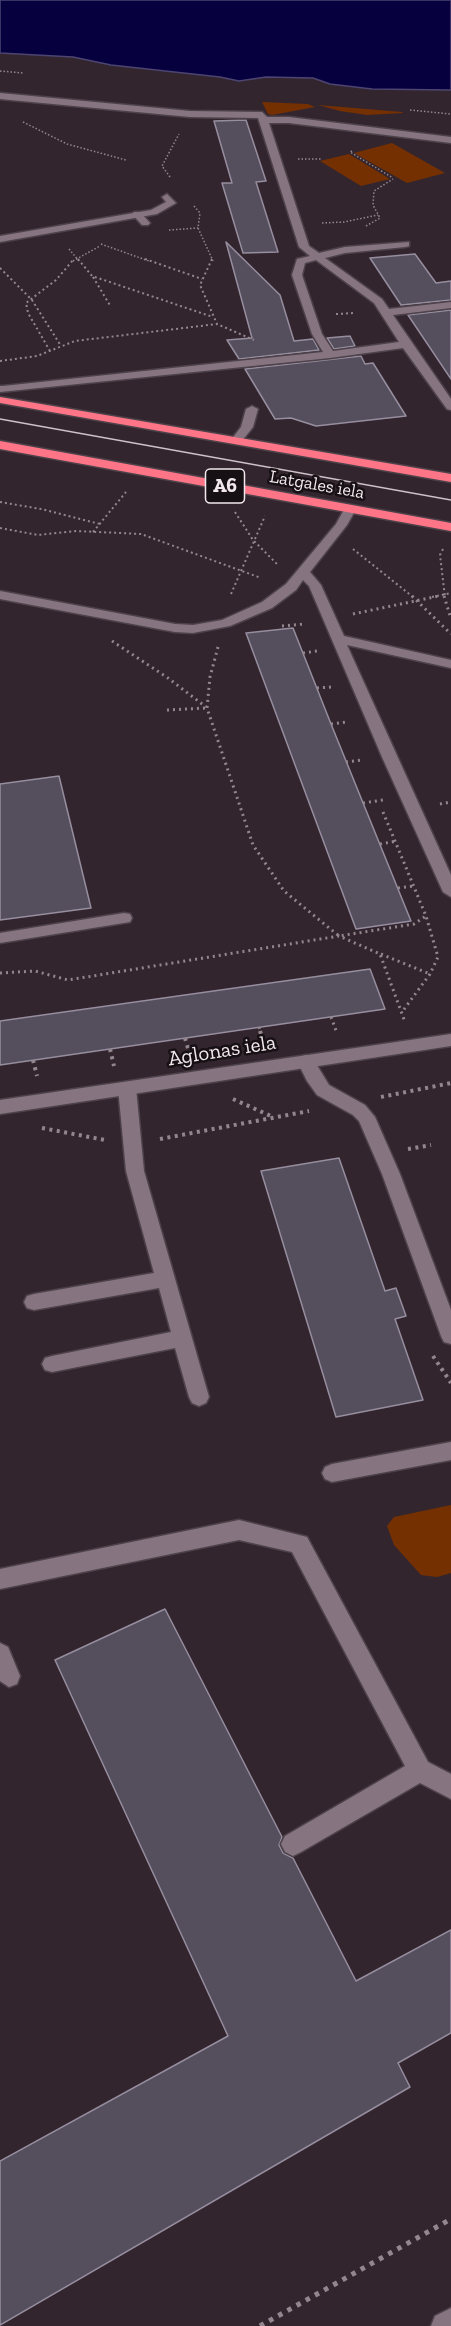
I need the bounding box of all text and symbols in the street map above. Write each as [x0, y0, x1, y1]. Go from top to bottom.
street label: Latgales iela [268, 466, 366, 504]
road number: A6 [206, 469, 244, 503]
street label: Aglonas iela [166, 1030, 278, 1072]

